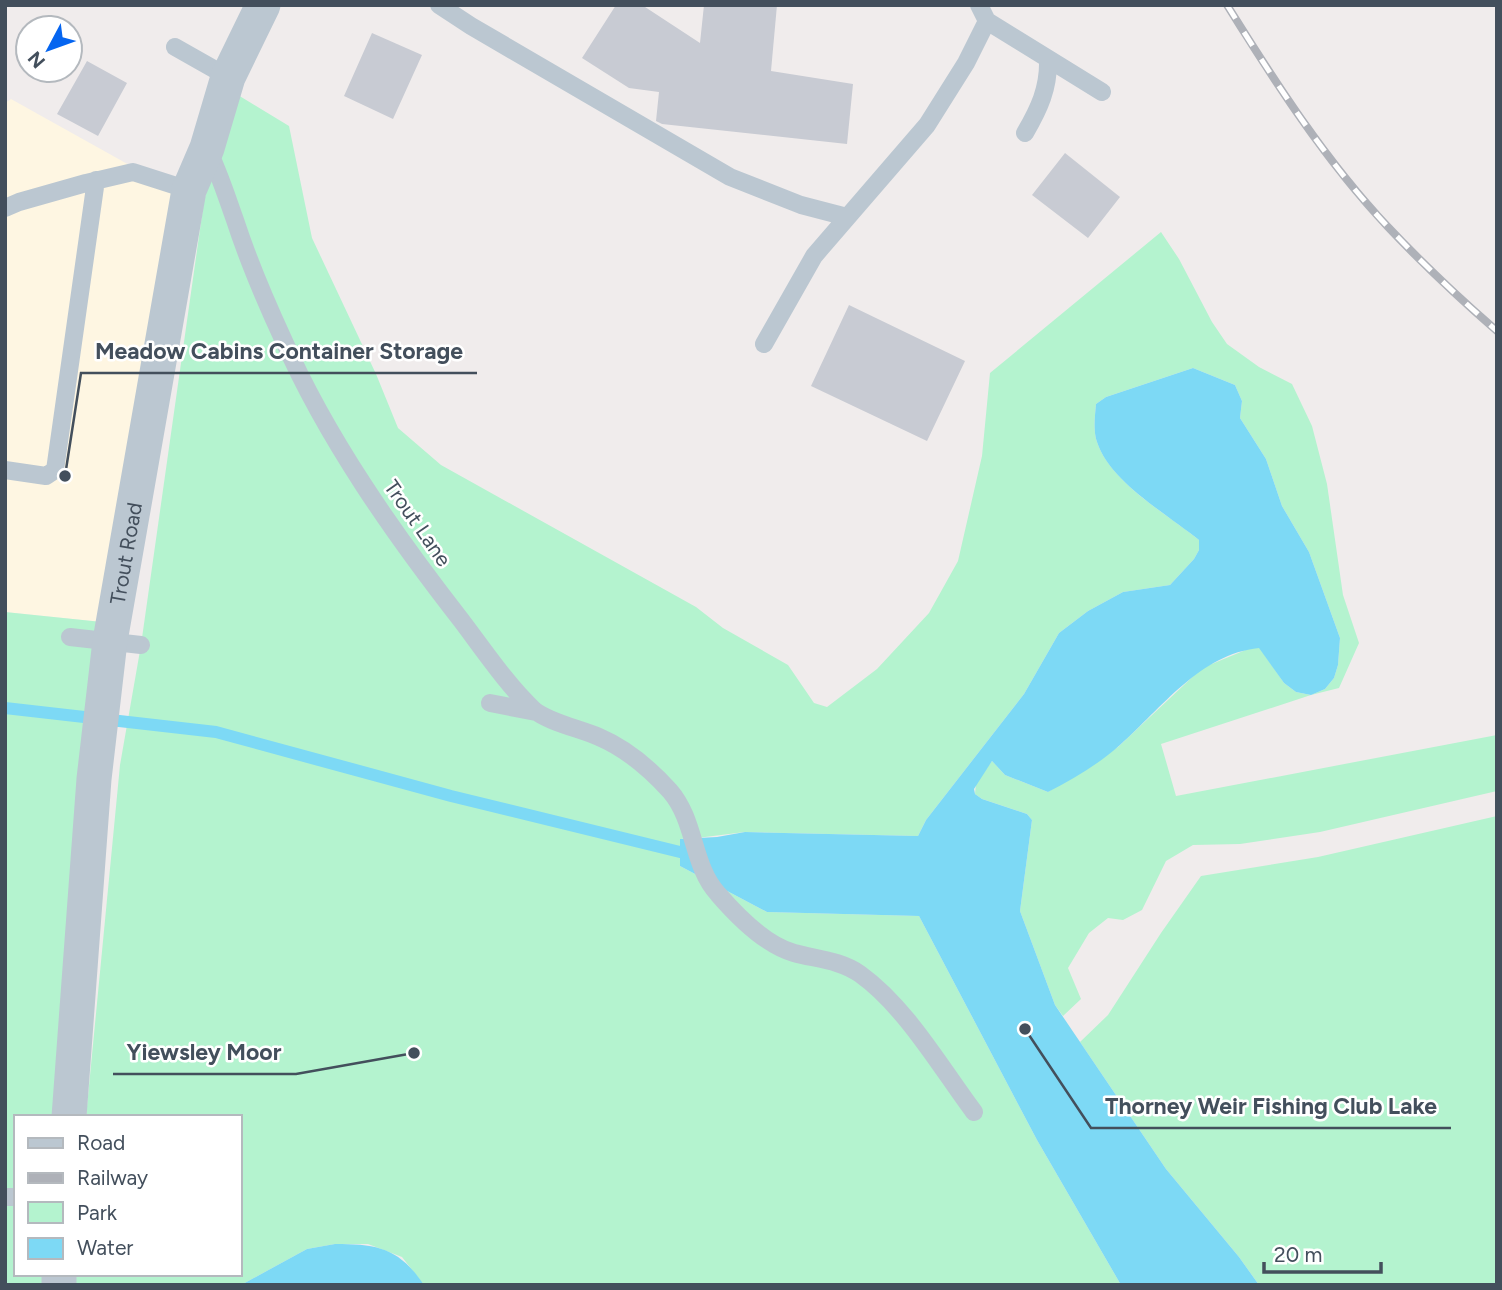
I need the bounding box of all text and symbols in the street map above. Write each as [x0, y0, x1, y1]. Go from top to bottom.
north arrow [14, 14, 84, 84]
text: N [23, 47, 50, 73]
callout: Meadow Cabins Container Storage [81, 329, 477, 373]
text: Meadow Cabins Container Storage [95, 337, 463, 365]
street label: Trout Lane [379, 475, 457, 571]
street label: Trout Road [104, 500, 147, 606]
callout: Yiewsley Moor [113, 1030, 296, 1074]
text: Yiewsley Moor [127, 1038, 282, 1066]
callout: Thorney Weir Fishing Club Lake [1091, 1084, 1451, 1128]
text: Thorney Weir Fishing Club Lake [1105, 1092, 1437, 1120]
legend [14, 1115, 242, 1276]
text: Road [77, 1130, 125, 1155]
text: Railway [77, 1165, 148, 1190]
text: Park [77, 1200, 118, 1225]
scale bar [1264, 1230, 1381, 1274]
text: Water [77, 1235, 133, 1260]
text: 20 m [1274, 1242, 1322, 1267]

